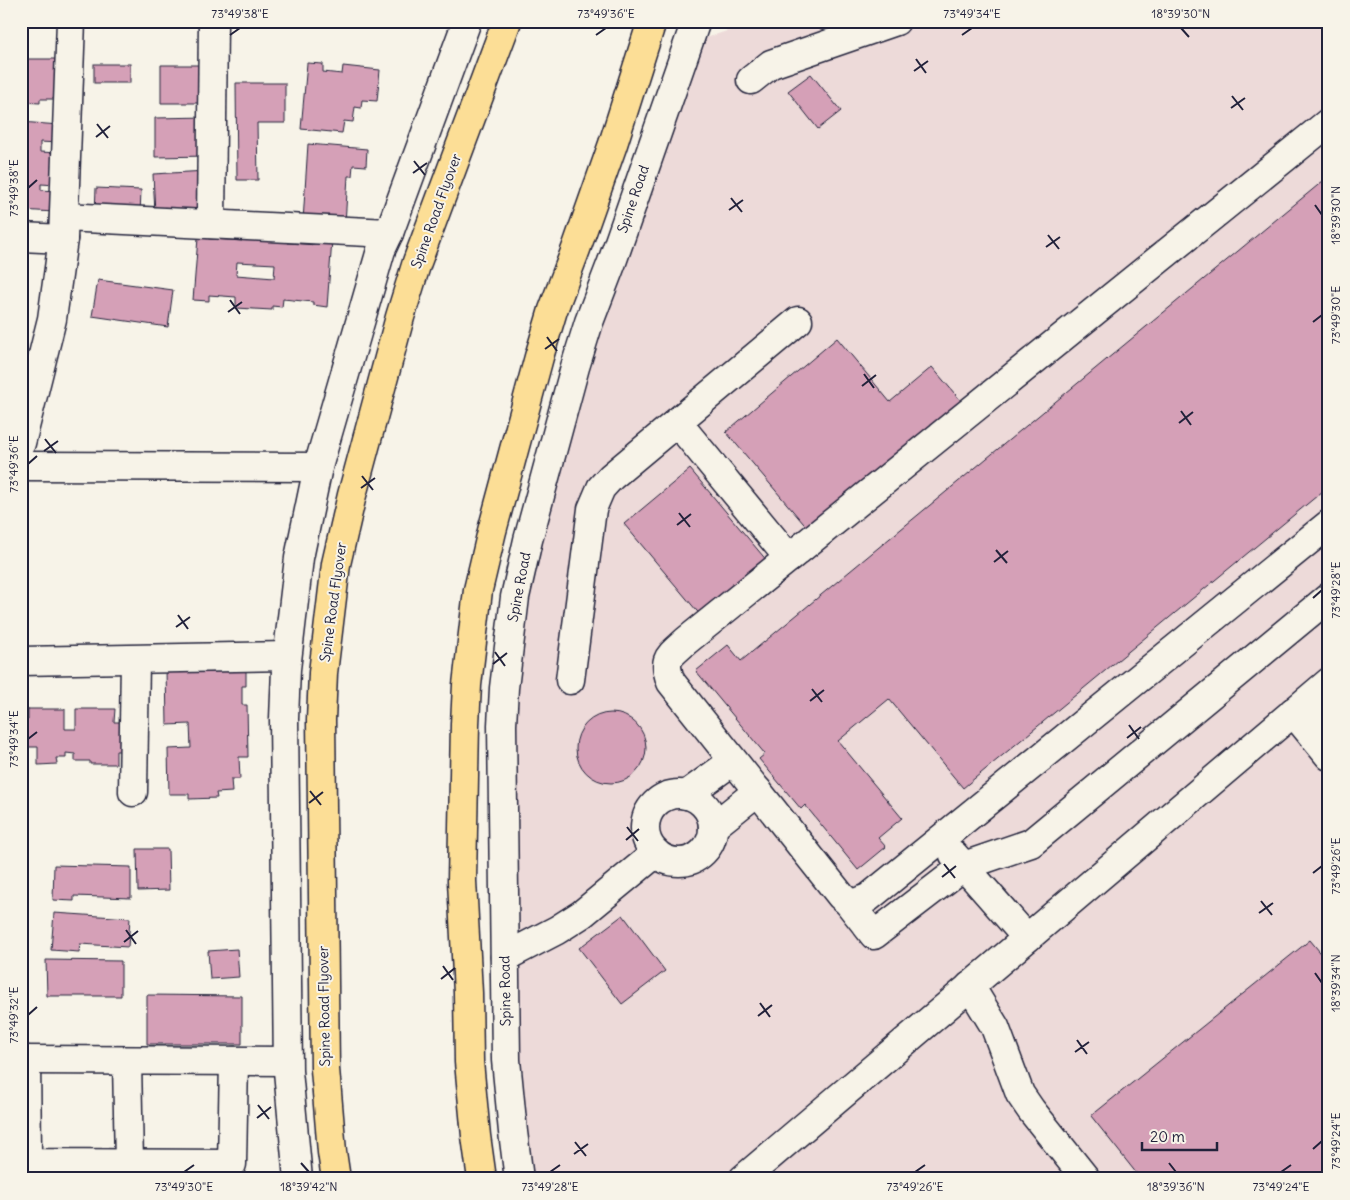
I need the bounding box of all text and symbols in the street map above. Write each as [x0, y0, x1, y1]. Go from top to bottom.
text: 73°49'38"E [211, 6, 269, 21]
text: 73°49'36"E [577, 6, 635, 21]
text: 73°49'34"E [943, 6, 1001, 21]
text: 18°39'30"N [1152, 6, 1210, 21]
street label: Spine Road Flyover [407, 151, 465, 271]
text: 73°49'38"E [6, 159, 21, 217]
street label: Spine Road [613, 163, 653, 235]
text: 18°39'30"N [1328, 186, 1343, 244]
text: 73°49'30"E [1328, 286, 1343, 344]
text: 73°49'36"E [6, 435, 21, 493]
street label: Spine Road Flyover [316, 541, 350, 663]
street label: Spine Road [503, 551, 535, 623]
text: 73°49'28"E [1328, 561, 1343, 619]
text: 73°49'34"E [6, 710, 21, 768]
text: 73°49'26"E [1328, 837, 1343, 895]
street label: Spine Road Flyover [314, 945, 334, 1067]
text: 18°39'34"N [1328, 954, 1343, 1012]
street label: Spine Road [495, 955, 515, 1027]
text: 73°49'32"E [6, 986, 21, 1044]
text: 73°49'24"E [1328, 1112, 1343, 1170]
scale bar [1142, 1120, 1218, 1152]
text: 20 m [1150, 1127, 1185, 1146]
text: 73°49'30"E [155, 1179, 213, 1194]
text: 18°39'42"N [280, 1179, 338, 1194]
text: 73°49'28"E [521, 1179, 579, 1194]
text: 73°49'26"E [886, 1179, 944, 1194]
text: 18°39'36"N [1147, 1179, 1205, 1194]
text: 73°49'24"E [1252, 1179, 1310, 1194]

